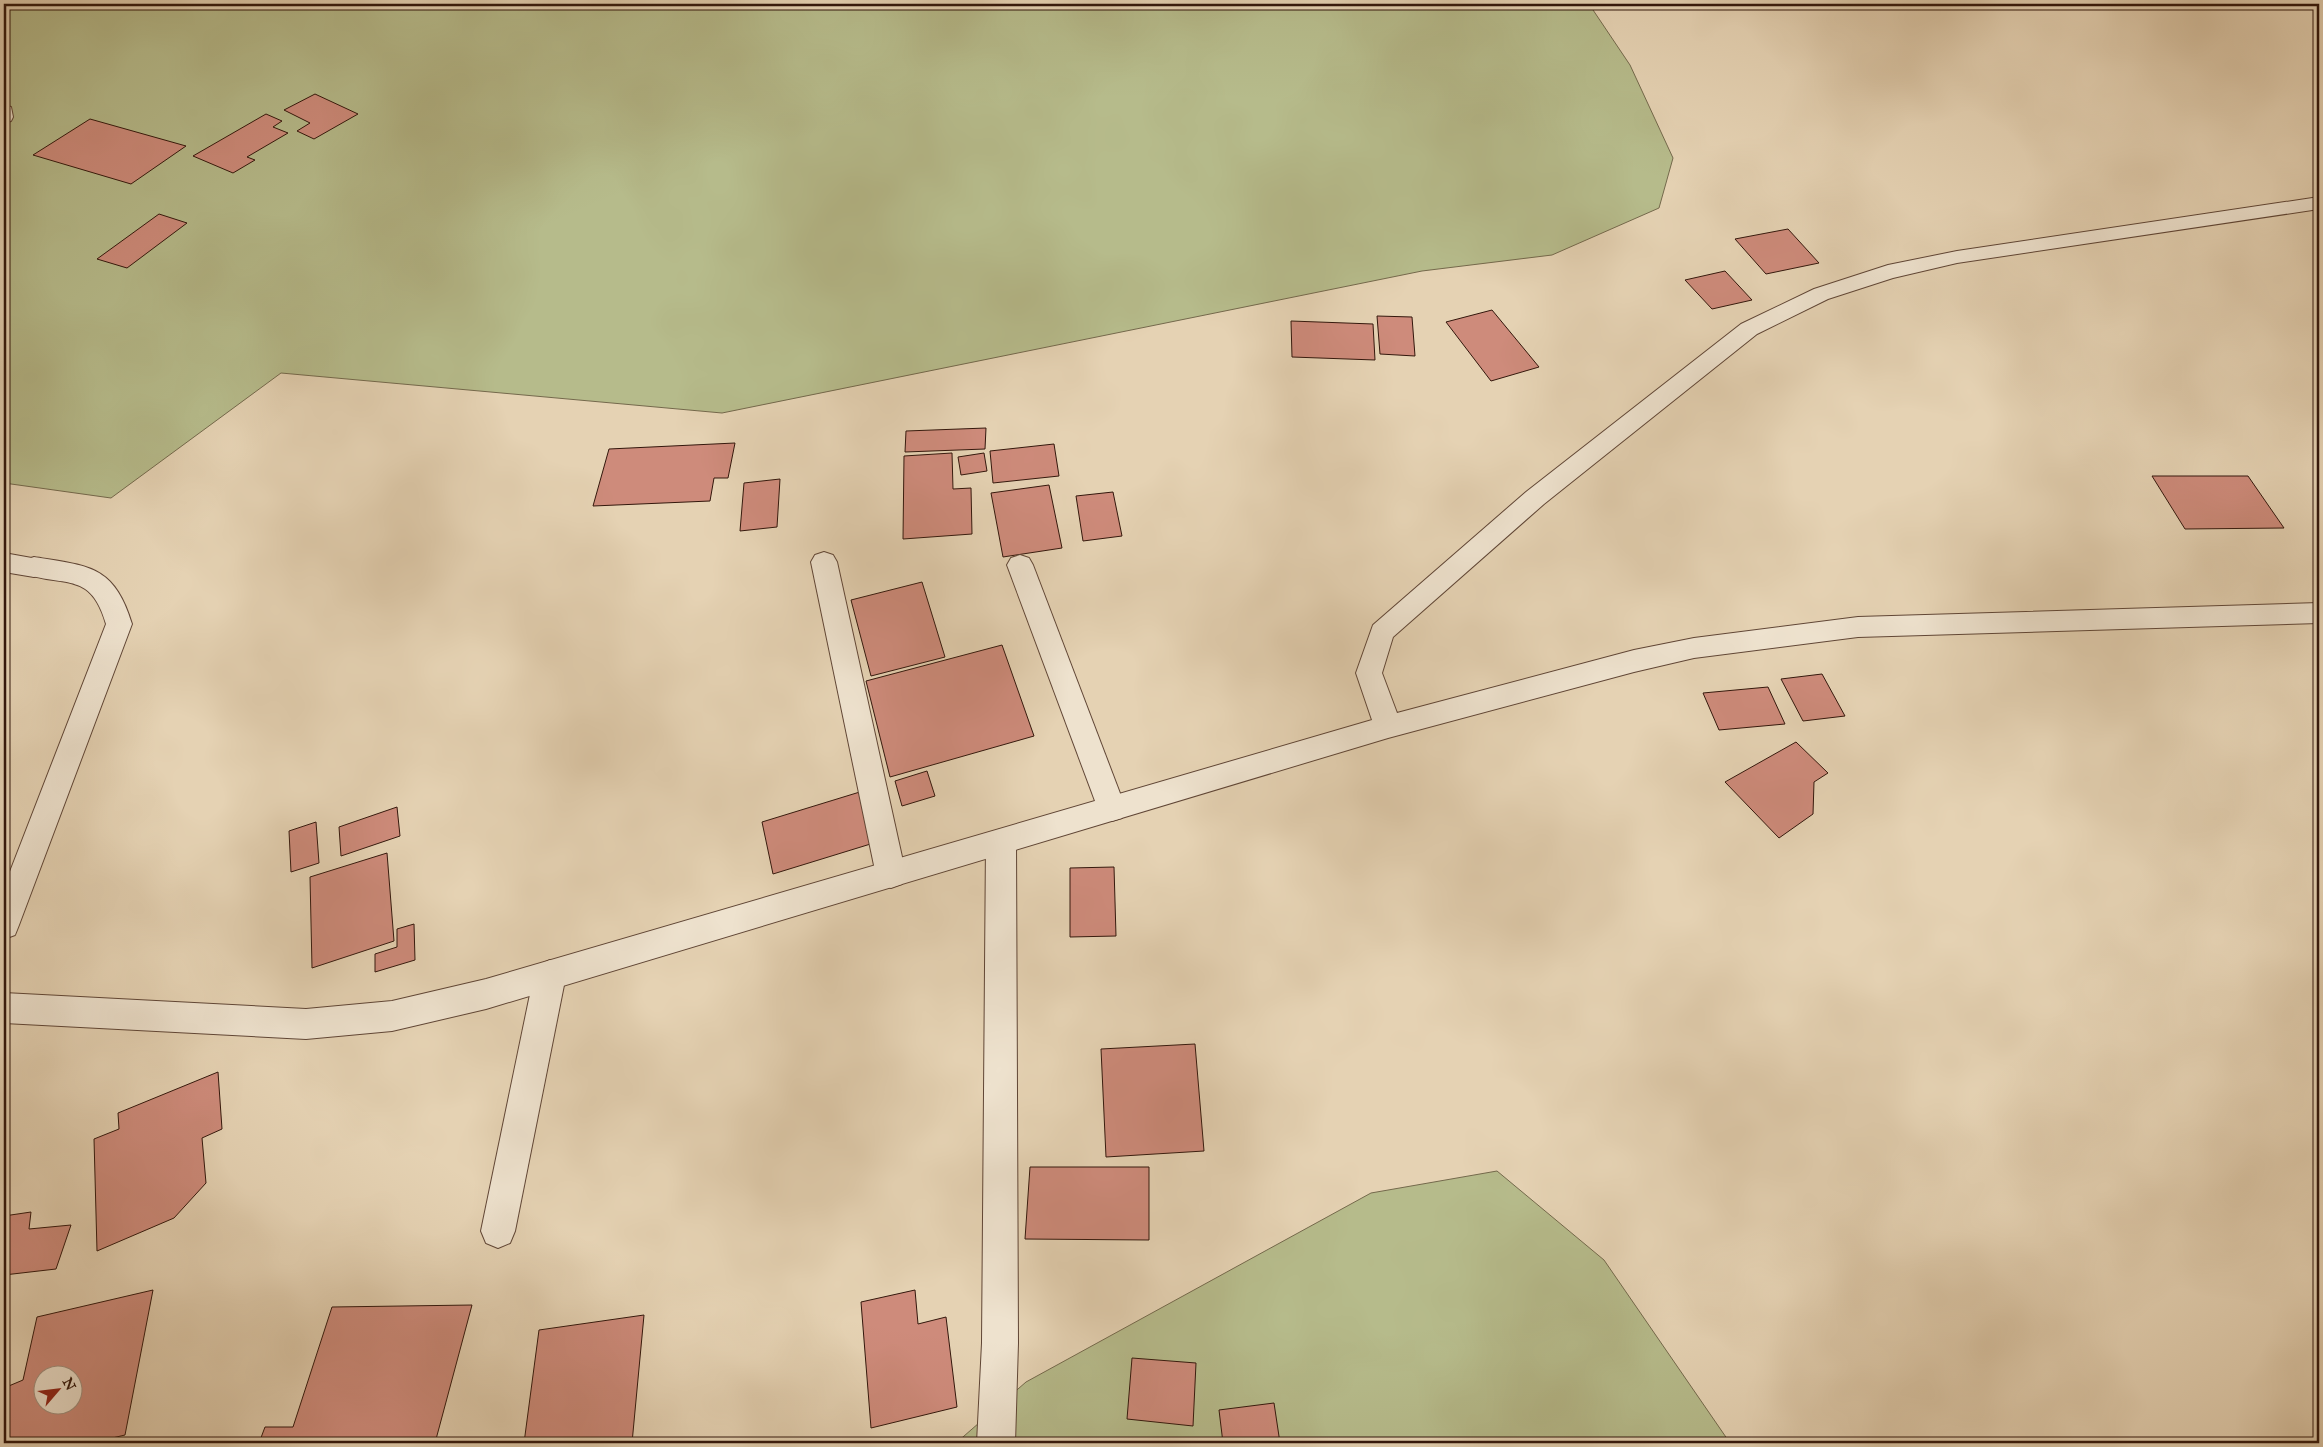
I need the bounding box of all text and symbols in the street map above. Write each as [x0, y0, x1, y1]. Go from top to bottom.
north arrow [32, 1364, 82, 1414]
text: N [59, 1375, 79, 1393]

